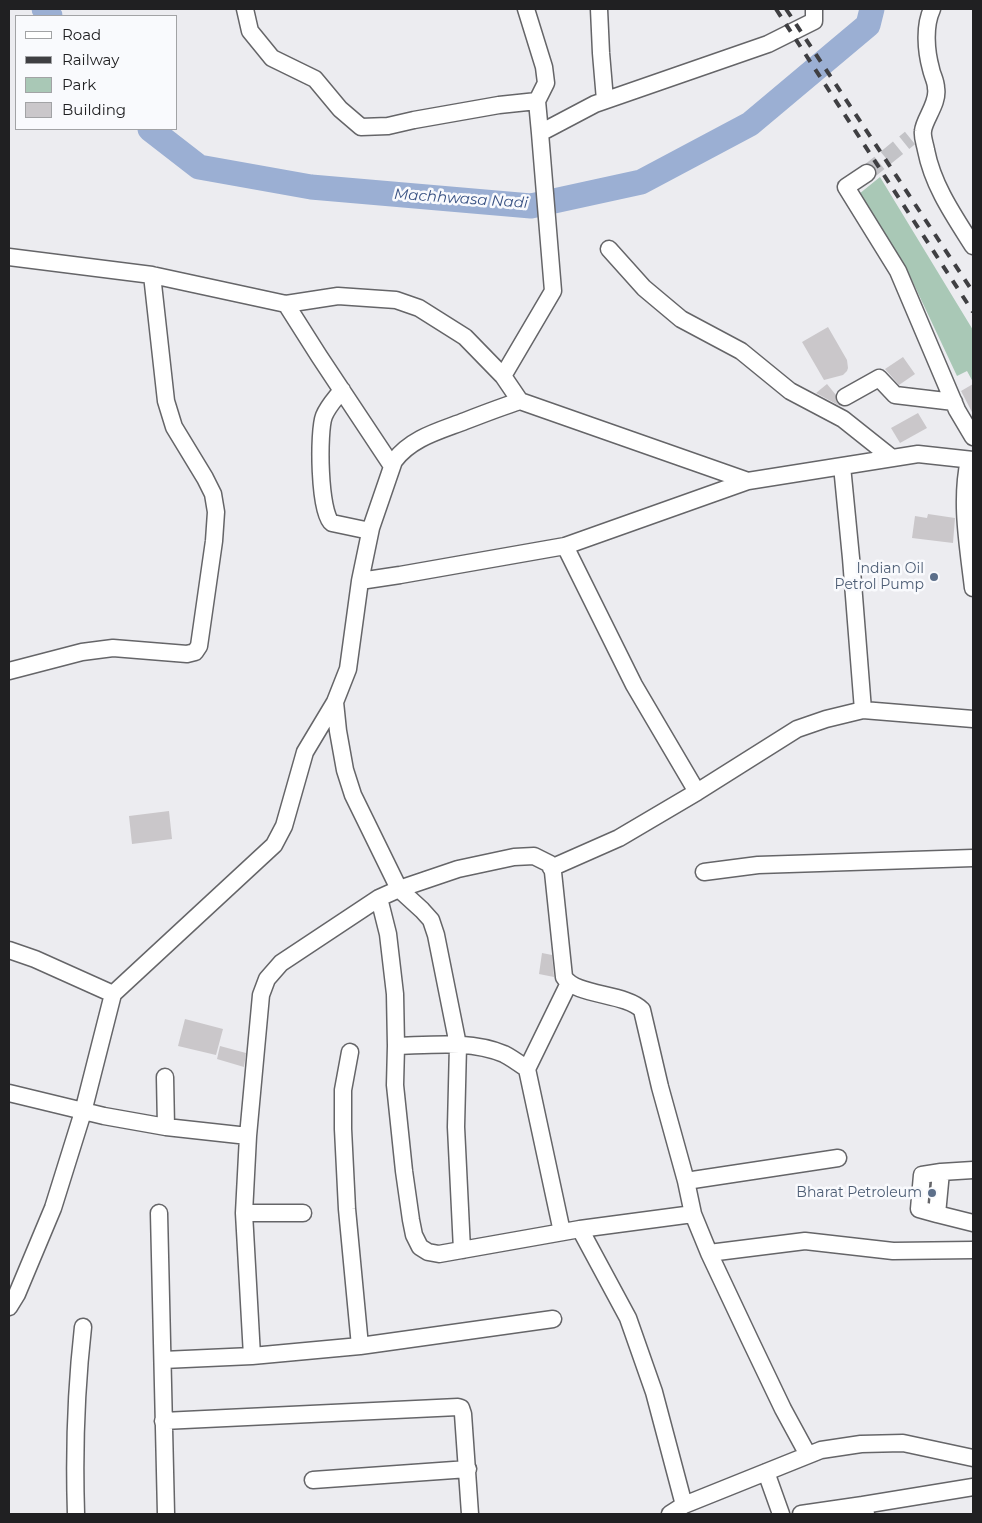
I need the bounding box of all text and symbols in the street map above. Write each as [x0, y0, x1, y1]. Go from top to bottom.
legend [15, 15, 178, 130]
text: Road [62, 25, 101, 44]
text: Railway [62, 50, 119, 69]
text: Park [62, 75, 96, 94]
text: Building [62, 100, 126, 119]
water label: Machhwasa Nadi [393, 185, 529, 213]
place label: Indian Oil Petrol Pump [835, 561, 924, 594]
marker: Indian Oil Petrol Pump [928, 571, 940, 583]
place label: Bharat Petroleum [796, 1185, 922, 1201]
marker: Bharat Petroleum [926, 1187, 938, 1199]

